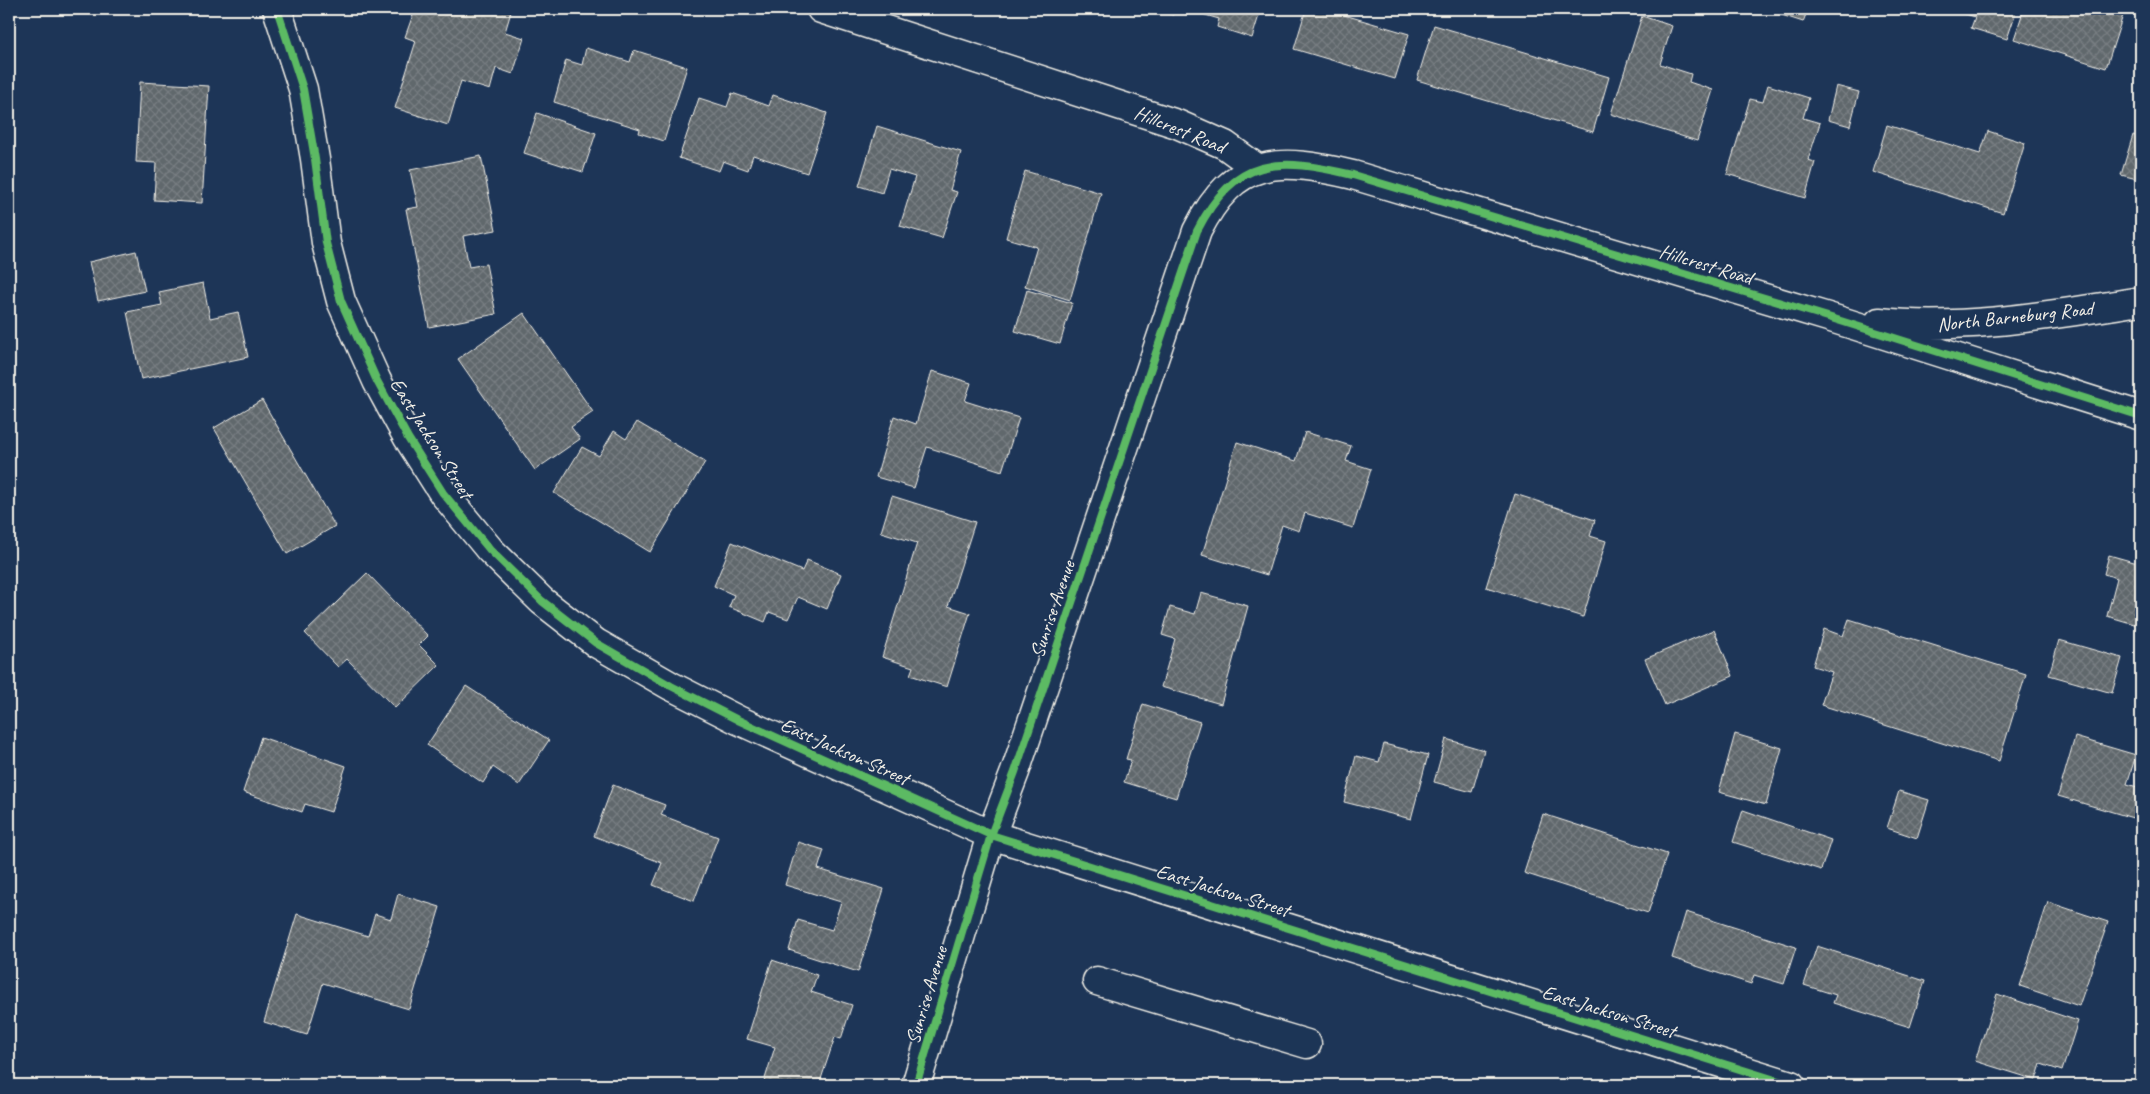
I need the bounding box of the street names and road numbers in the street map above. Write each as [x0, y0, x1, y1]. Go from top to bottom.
street label: Hillcrest Road [1131, 100, 1232, 160]
street label: Hillcrest Road [1656, 239, 1758, 291]
street label: North Barneburg Road [1936, 296, 2097, 337]
street label: East Jackson Street [384, 373, 480, 506]
street label: Sunrise Avenue [1024, 556, 1081, 661]
street label: East Jackson Street [777, 712, 916, 792]
street label: East Jackson Street [1153, 858, 1296, 924]
street label: Sunrise Avenue [900, 942, 954, 1047]
street label: East Jackson Street [1539, 979, 1682, 1045]

